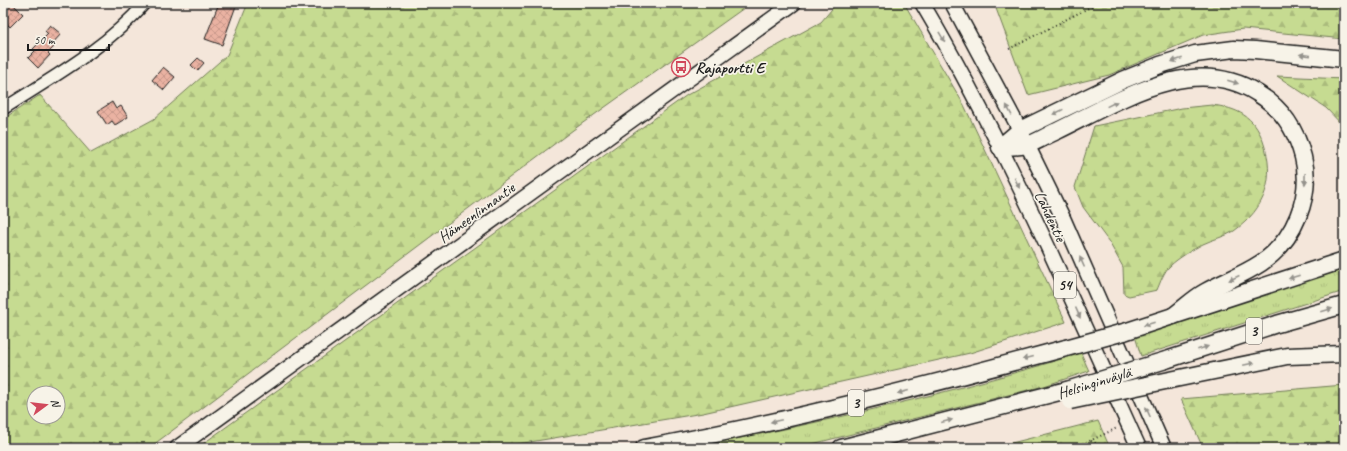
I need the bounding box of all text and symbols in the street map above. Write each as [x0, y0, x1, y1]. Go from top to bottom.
scale bar [28, 26, 109, 52]
one-way arrow [938, 31, 945, 43]
text: 50 m [34, 32, 56, 48]
one-way arrow [1299, 51, 1311, 58]
bus stop icon: Rajaportti E [670, 56, 692, 78]
one-way arrow [1170, 57, 1182, 63]
place label: Rajaportti E [695, 58, 767, 78]
one-way arrow [1228, 79, 1240, 85]
one-way arrow [1106, 101, 1118, 107]
one-way arrow [1006, 104, 1013, 116]
one-way arrow [1052, 109, 1064, 115]
one-way arrow [1302, 173, 1308, 186]
street label: Hämeenlinnantie [434, 177, 520, 247]
one-way arrow [1014, 177, 1020, 188]
street label: Lahdentie [1030, 188, 1071, 246]
one-way arrow [1079, 257, 1085, 268]
road number: 54 [1054, 272, 1076, 298]
one-way arrow [1287, 274, 1299, 280]
one-way arrow [1228, 275, 1239, 281]
one-way arrow [1075, 307, 1081, 318]
one-way arrow [1321, 307, 1333, 313]
road number: 3 [1246, 318, 1262, 344]
one-way arrow [1142, 321, 1154, 327]
one-way arrow [1197, 345, 1209, 351]
one-way arrow [1022, 355, 1034, 361]
one-way arrow [1243, 360, 1256, 366]
street label: Helsinginväylä [1055, 362, 1135, 404]
north arrow [26, 385, 66, 425]
one-way arrow [897, 389, 909, 395]
road number: 3 [848, 390, 864, 416]
text: N [48, 397, 64, 410]
one-way arrow [1145, 407, 1151, 418]
one-way arrow [941, 418, 953, 424]
one-way arrow [770, 419, 782, 425]

